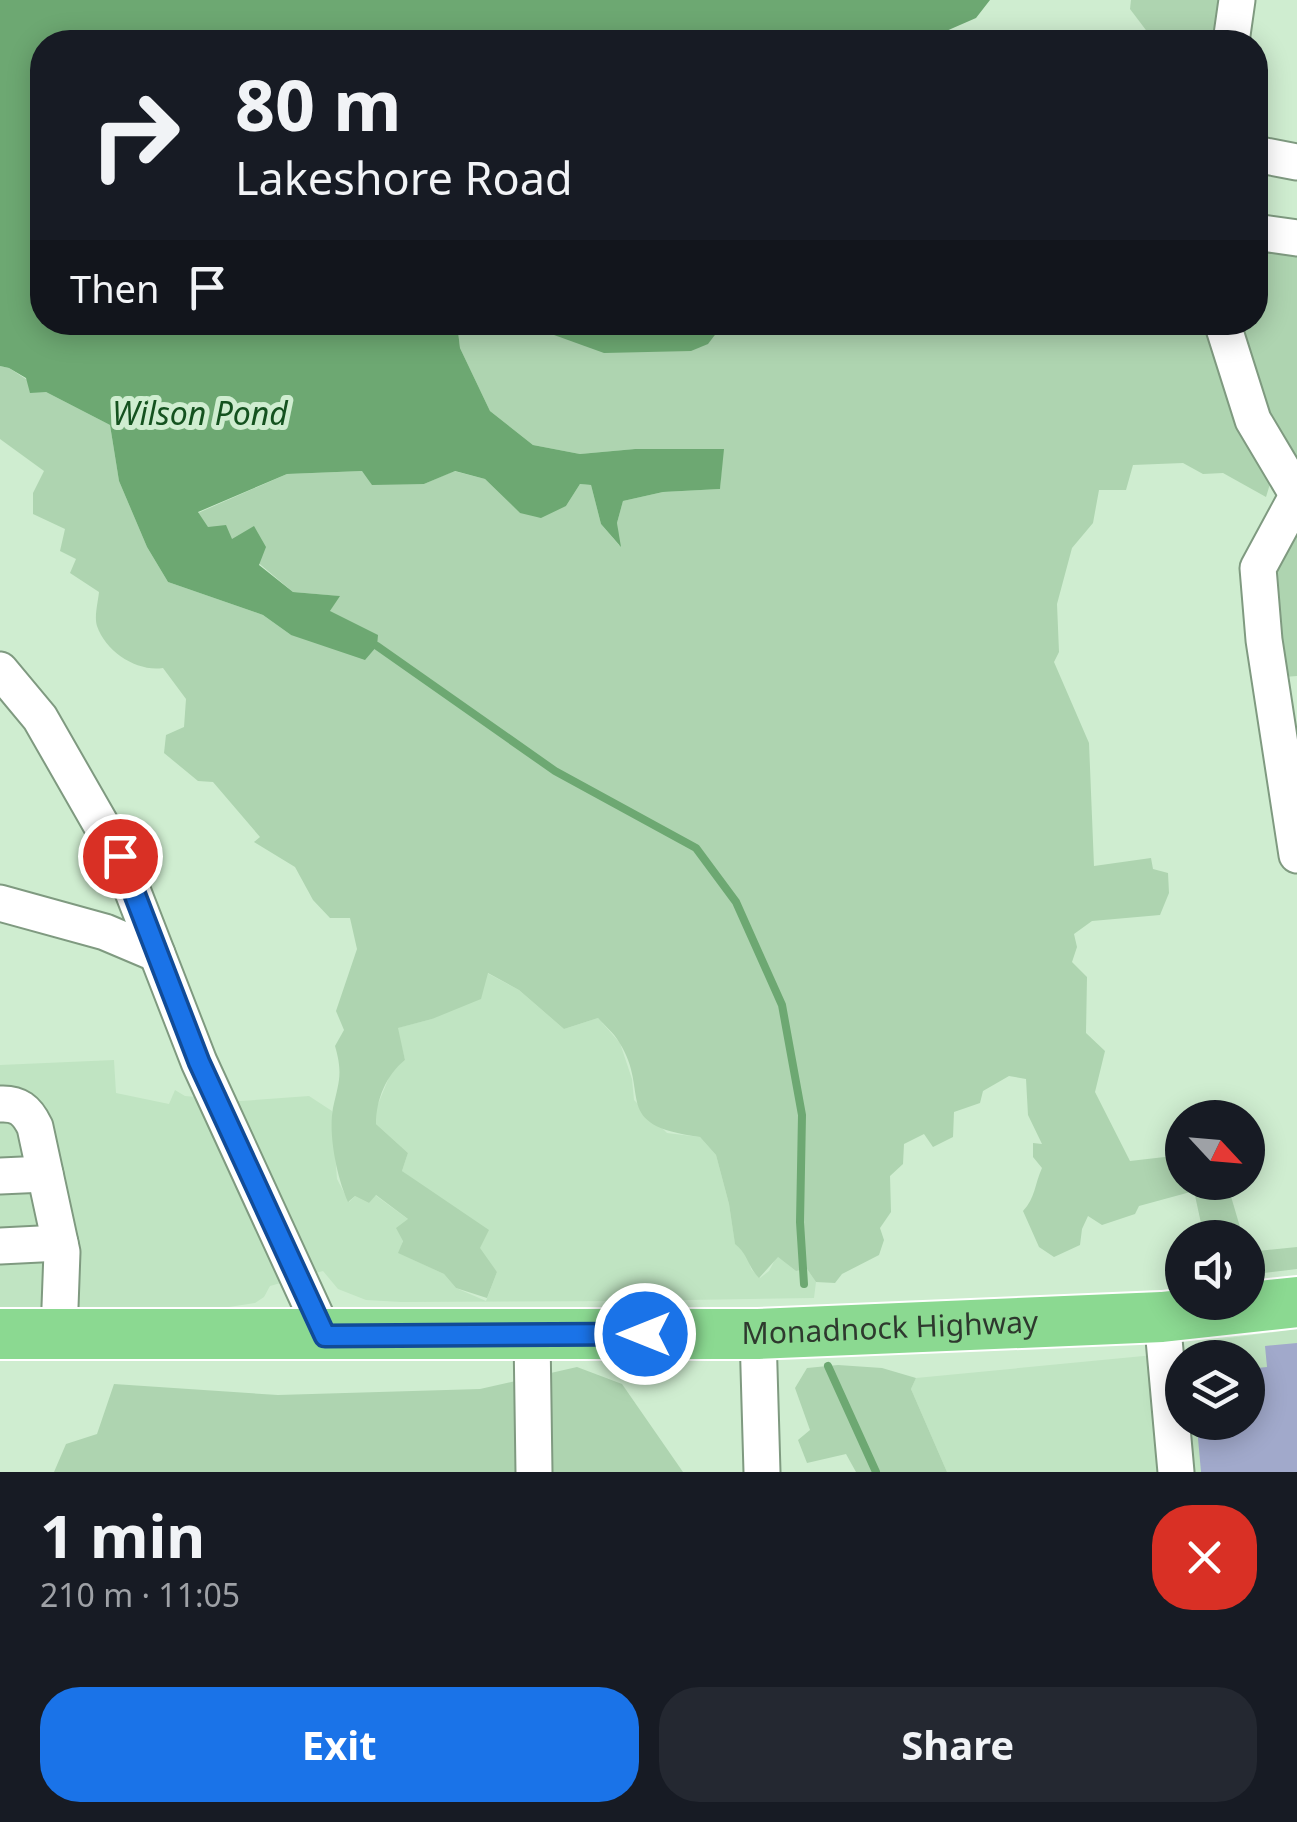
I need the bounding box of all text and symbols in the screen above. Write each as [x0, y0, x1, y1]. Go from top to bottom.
text: 80 m [235, 56, 402, 152]
icon: right [70, 70, 200, 200]
text: Lakeshore Road [235, 147, 573, 208]
icon: arrive [180, 260, 235, 315]
text: Then [70, 262, 160, 314]
water label: Wilson Pond [112, 391, 289, 434]
pin [78, 814, 163, 899]
icon: arrive [93, 829, 148, 884]
north arrow [1165, 1100, 1265, 1200]
map controls [1165, 1100, 1265, 1440]
button: sound [1165, 1220, 1265, 1320]
position arrow [593, 1282, 697, 1386]
street label: Monadnock Highway [742, 1300, 1040, 1353]
button: layers [1165, 1340, 1265, 1440]
text: 1 min [40, 1494, 205, 1576]
button: close [1152, 1505, 1257, 1610]
text: 210 m · 11:05 [40, 1573, 240, 1616]
button: Exit [40, 1687, 639, 1802]
button: Share [659, 1687, 1257, 1802]

